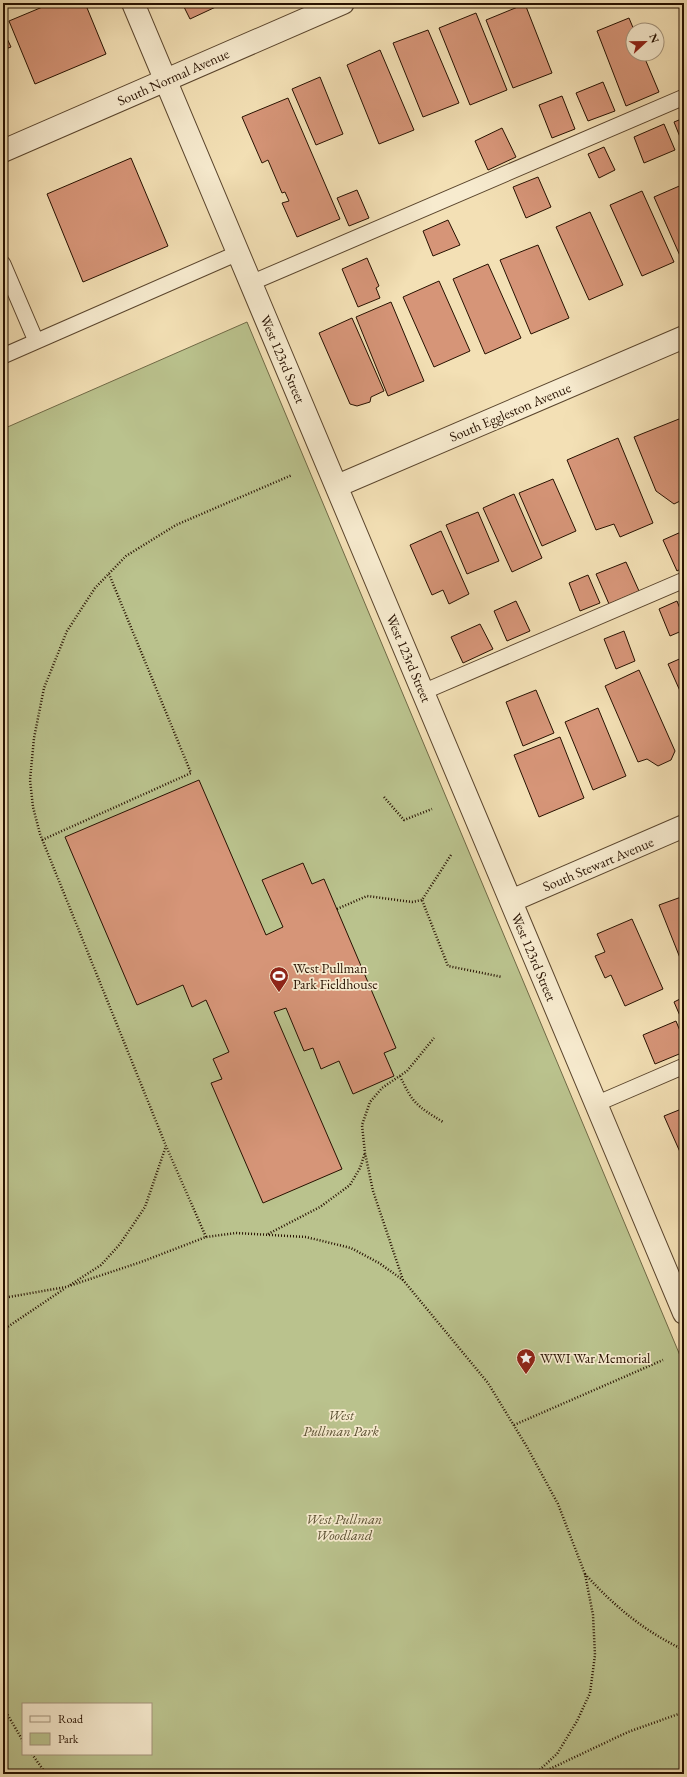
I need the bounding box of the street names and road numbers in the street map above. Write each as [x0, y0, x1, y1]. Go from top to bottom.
street label: South Normal Avenue [114, 44, 232, 110]
street label: West 123rd Street [256, 312, 310, 406]
street label: South Eggleston Avenue [446, 378, 574, 446]
street label: West 123rd Street [382, 611, 436, 705]
street label: South Stewart Avenue [540, 832, 657, 895]
street label: West 123rd Street [507, 910, 561, 1004]

